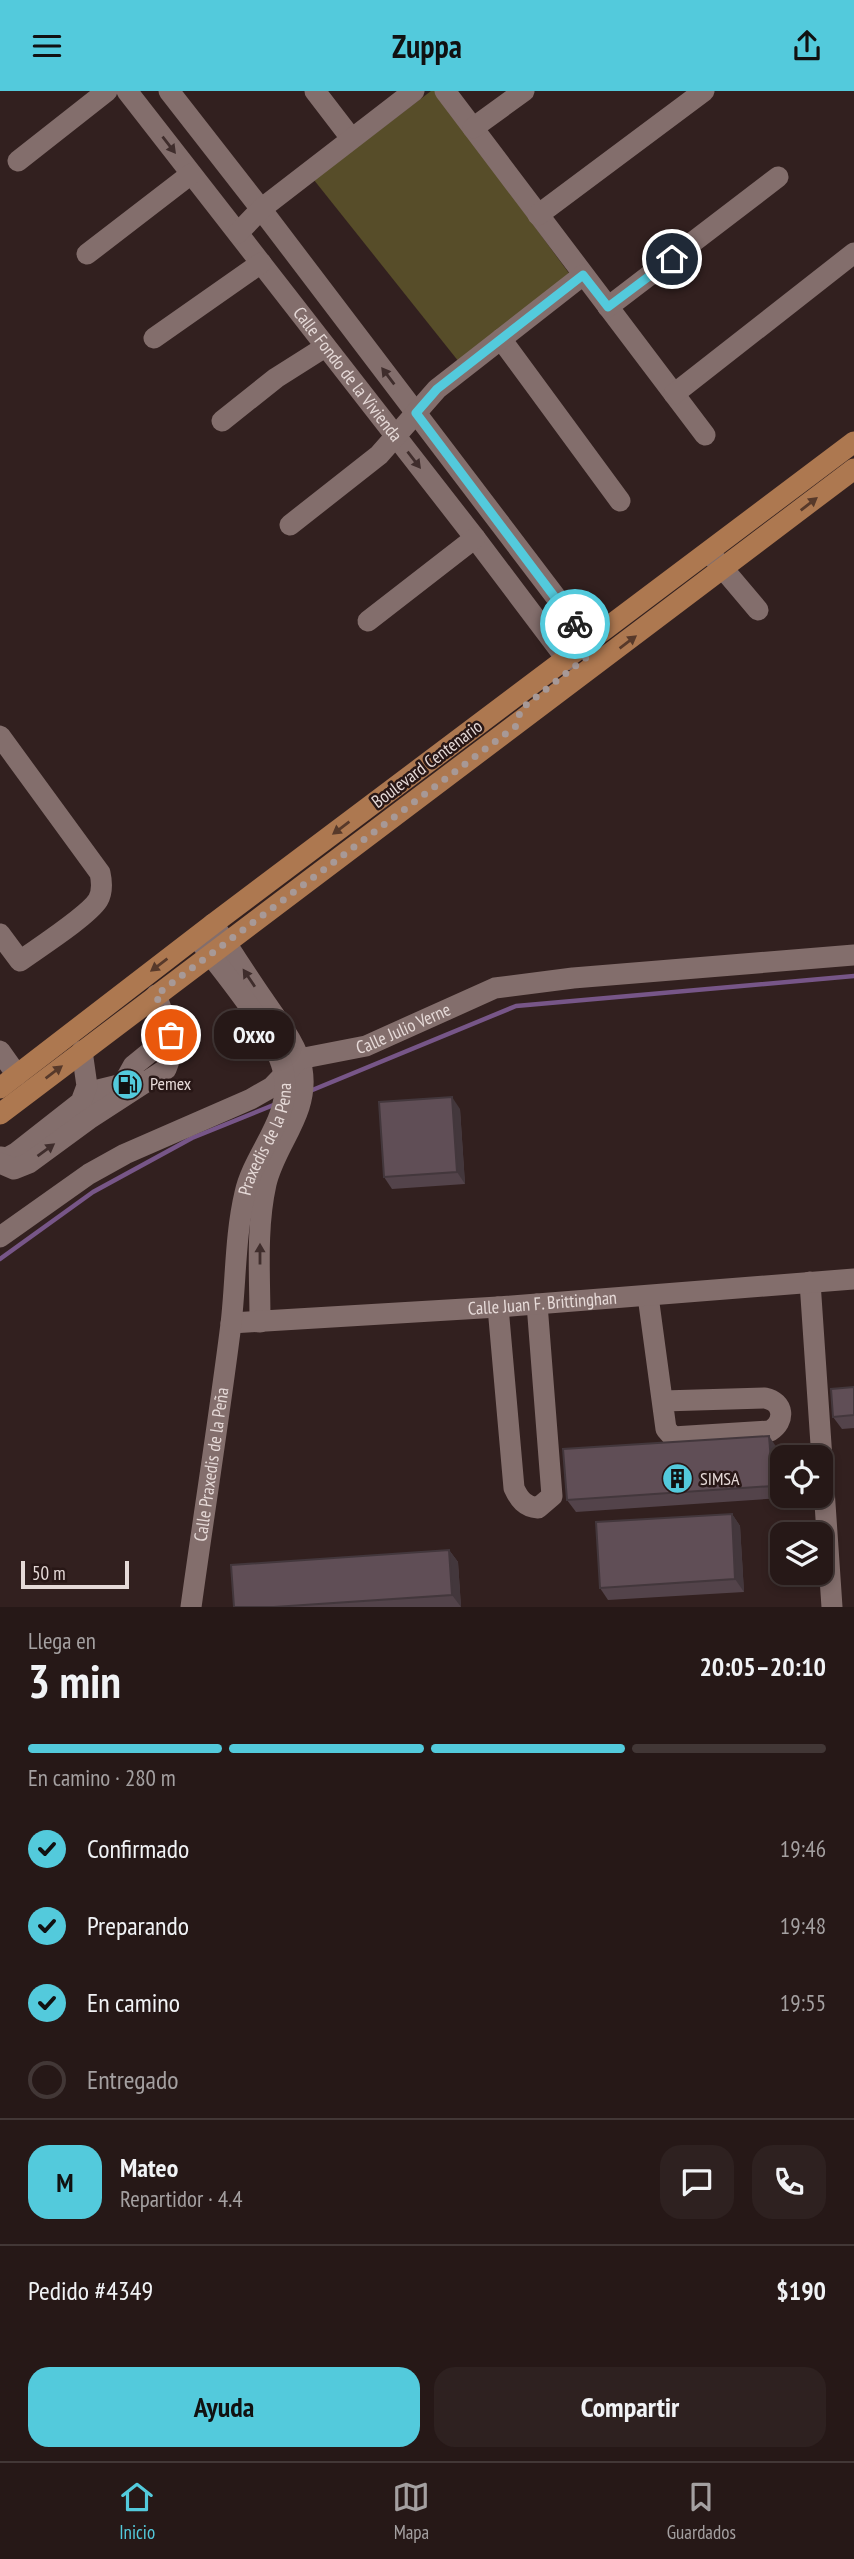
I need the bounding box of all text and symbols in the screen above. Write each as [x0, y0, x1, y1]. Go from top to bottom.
text: Zuppa [392, 25, 462, 67]
icon: menu [28, 27, 66, 65]
icon: share [788, 27, 826, 65]
one-way arrow [161, 135, 176, 153]
pin [642, 229, 702, 289]
icon: home [653, 240, 691, 278]
street label: Calle Fondo de la Vivienda [288, 302, 408, 446]
one-way arrow [381, 367, 395, 386]
one-way arrow [406, 450, 421, 468]
one-way arrow [800, 497, 818, 511]
courier [540, 589, 610, 659]
icon: bike [556, 605, 594, 643]
one-way arrow [619, 635, 637, 649]
street label: Boulevard Centenario [367, 714, 487, 813]
one-way arrow [332, 821, 350, 835]
one-way arrow [151, 958, 169, 973]
one-way arrow [243, 969, 256, 988]
street label: Calle Julio Verne [354, 997, 454, 1059]
pin [141, 1005, 201, 1065]
callout: Oxxo [213, 1011, 294, 1059]
icon: bag [152, 1016, 190, 1054]
text: Oxxo [233, 1020, 275, 1049]
one-way arrow [45, 1066, 63, 1080]
fuel station icon: Pemex [110, 1067, 144, 1101]
place label: Pemex [150, 1072, 192, 1095]
street label: Praxedis de la Pena [233, 1083, 296, 1197]
one-way arrow [37, 1144, 55, 1158]
one-way arrow [254, 1242, 266, 1264]
street label: Calle Juan F. Brittinghan [467, 1286, 618, 1320]
street label: Calle Praxedis de la Peña [188, 1386, 233, 1543]
map controls [770, 1445, 833, 1585]
button: locate [770, 1445, 833, 1508]
building icon: SIMSA [660, 1462, 694, 1496]
place label: SIMSA [700, 1467, 740, 1490]
button: layers [770, 1522, 833, 1585]
scale bar [21, 1558, 130, 1590]
text: 50 m [32, 1561, 66, 1585]
text: Llega en [28, 1626, 96, 1655]
text: 20:05–20:10 [699, 1650, 826, 1683]
text: 3 min [28, 1651, 121, 1711]
text: En camino · 280 m [28, 1763, 176, 1792]
icon: check [28, 1830, 66, 1868]
text: Confirmado [87, 1832, 189, 1865]
text: 19:46 [780, 1834, 826, 1863]
icon: check [28, 1907, 66, 1945]
text: Preparando [87, 1909, 189, 1942]
text: 19:48 [780, 1911, 826, 1940]
icon: check [28, 1984, 66, 2022]
text: En camino [87, 1986, 180, 2019]
text: 19:55 [780, 1988, 826, 2017]
text: Entregado [87, 2063, 179, 2096]
button: chat [660, 2145, 734, 2219]
button: phone [752, 2145, 826, 2219]
text: Mateo [120, 2151, 178, 2184]
text: M [56, 2166, 74, 2199]
text: Repartidor · 4.4 [120, 2184, 243, 2213]
text: Pedido #4349 [28, 2274, 153, 2307]
text: $190 [776, 2274, 826, 2307]
button: Ayuda [28, 2367, 420, 2447]
button: Compartir [434, 2367, 826, 2447]
tab: Inicio [118, 2478, 156, 2544]
tab: Mapa [392, 2478, 430, 2544]
tab: Guardados [667, 2478, 736, 2544]

